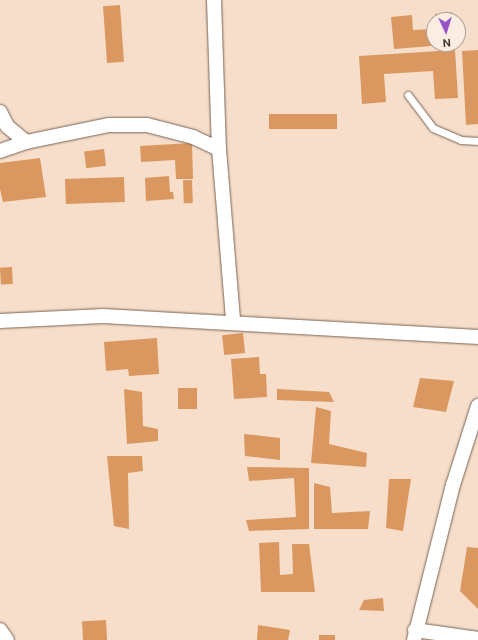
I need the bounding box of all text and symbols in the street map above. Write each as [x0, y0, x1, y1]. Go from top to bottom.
north arrow [426, 12, 466, 52]
text: N [442, 36, 451, 50]

